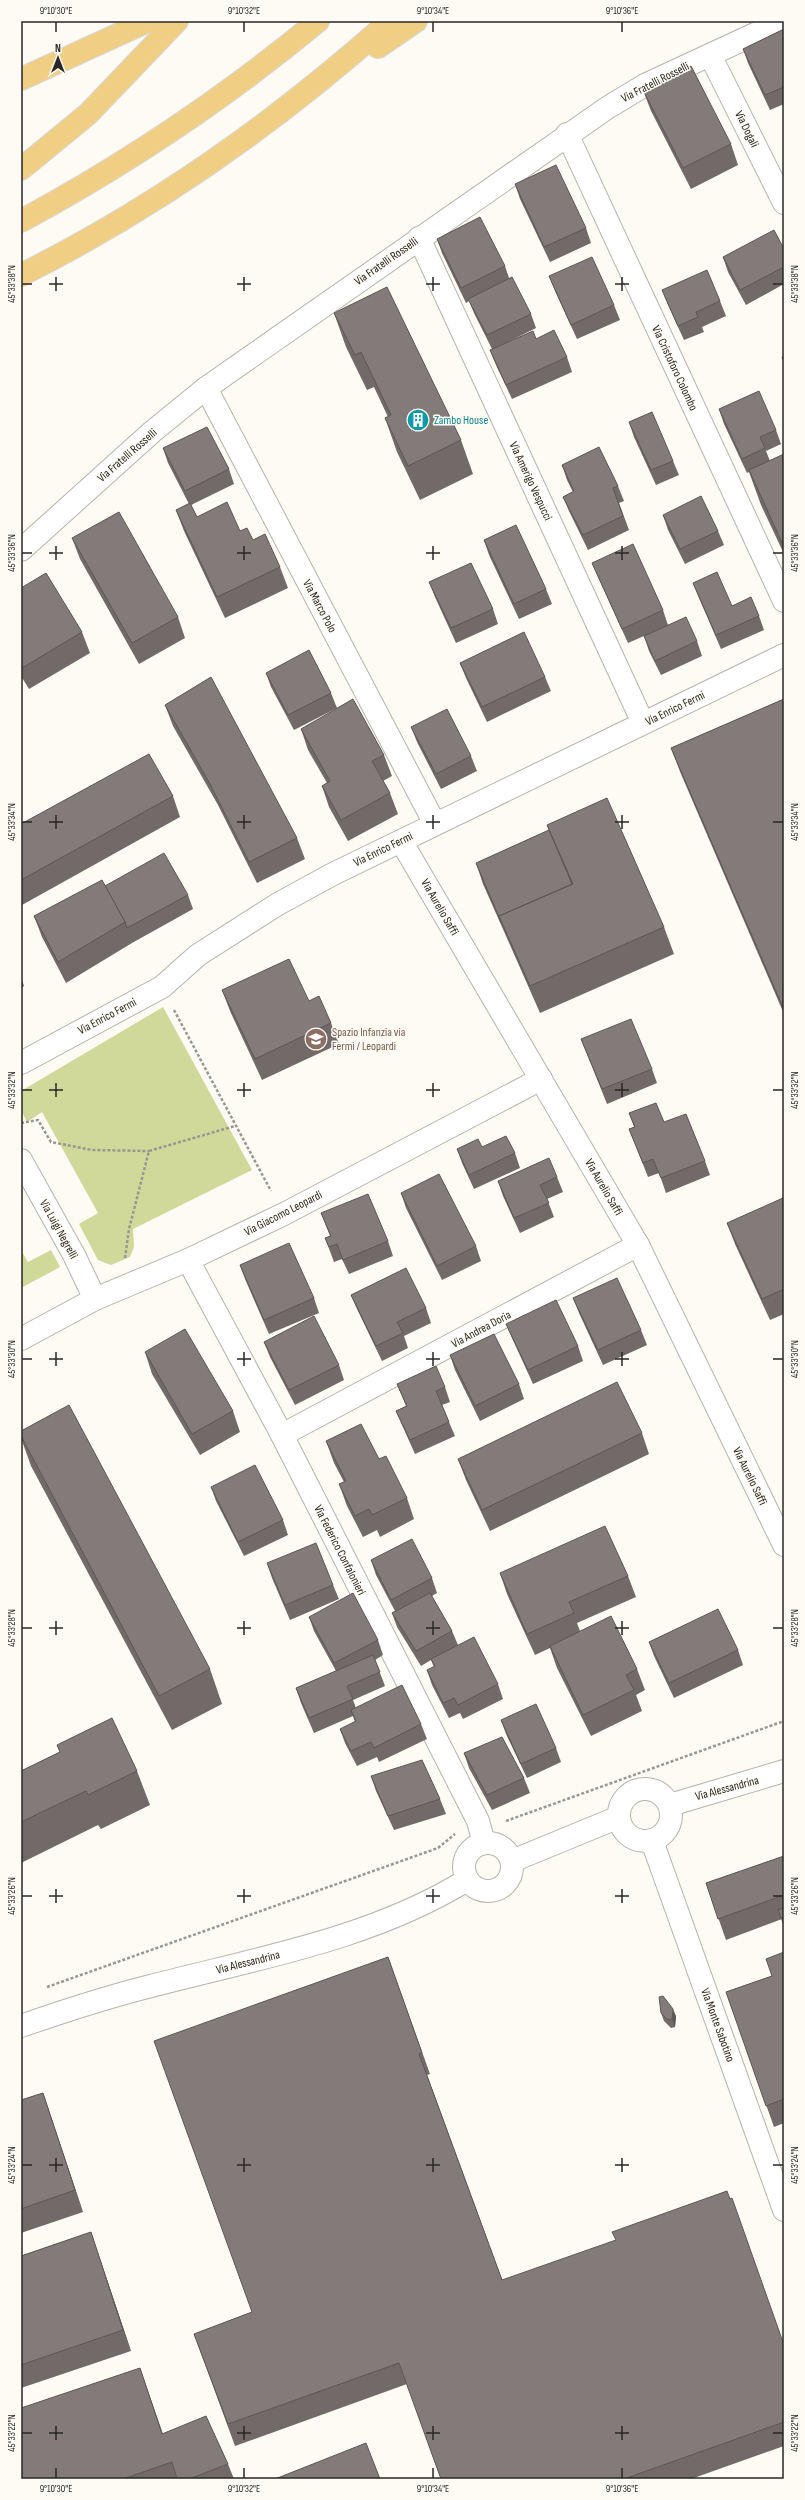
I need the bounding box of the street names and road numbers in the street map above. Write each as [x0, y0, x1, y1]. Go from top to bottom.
street label: Via Fratelli Rosselli [619, 59, 692, 106]
street label: Via Dogali [731, 108, 762, 150]
street label: Via Fratelli Rosselli [351, 234, 421, 289]
street label: Via Cristoforo Colombo [648, 323, 701, 413]
street label: Via Fratelli Rosselli [94, 425, 160, 485]
street label: Via Amerigo Vespucci [506, 439, 555, 523]
street label: Via Marco Polo [299, 577, 340, 635]
street label: Via Enrico Fermi [643, 688, 707, 729]
street label: Via Enrico Fermi [351, 829, 415, 870]
street label: Via Aurelio Saffi [417, 876, 462, 938]
street label: Via Enrico Fermi [75, 995, 139, 1038]
street label: Via Aurelio Saffi [581, 1156, 626, 1218]
street label: Via Giacomo Leopardi [242, 1187, 325, 1240]
street label: Via Luigi Negrelli [36, 1197, 81, 1262]
street label: Via Andrea Doria [449, 1307, 514, 1351]
street label: Via Aurelio Saffi [729, 1445, 770, 1508]
street label: Via Federico Confalonieri [310, 1503, 369, 1598]
street label: Via Alessandrina [694, 1773, 761, 1804]
street label: Via Alessandrina [215, 1947, 282, 1978]
street label: Via Monte Sabotino [697, 1986, 738, 2064]

